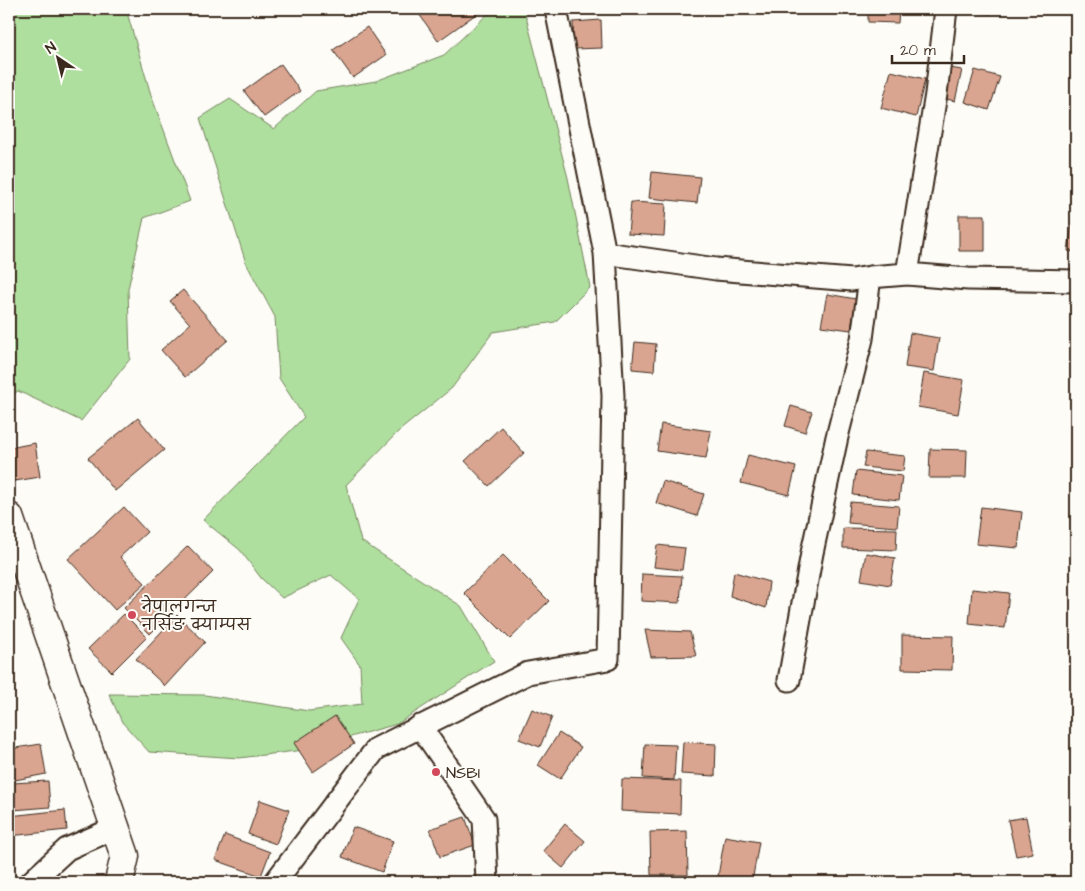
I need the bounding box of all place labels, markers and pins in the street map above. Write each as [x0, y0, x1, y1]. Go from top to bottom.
place label: नेपालगन्ज नर्सिङ क्याम्पस [141, 595, 252, 636]
marker: नेपालगन्ज नर्सिङ क्याम्पस [126, 609, 138, 621]
place label: NSBI [446, 762, 480, 784]
marker: NSBI [430, 766, 442, 778]

